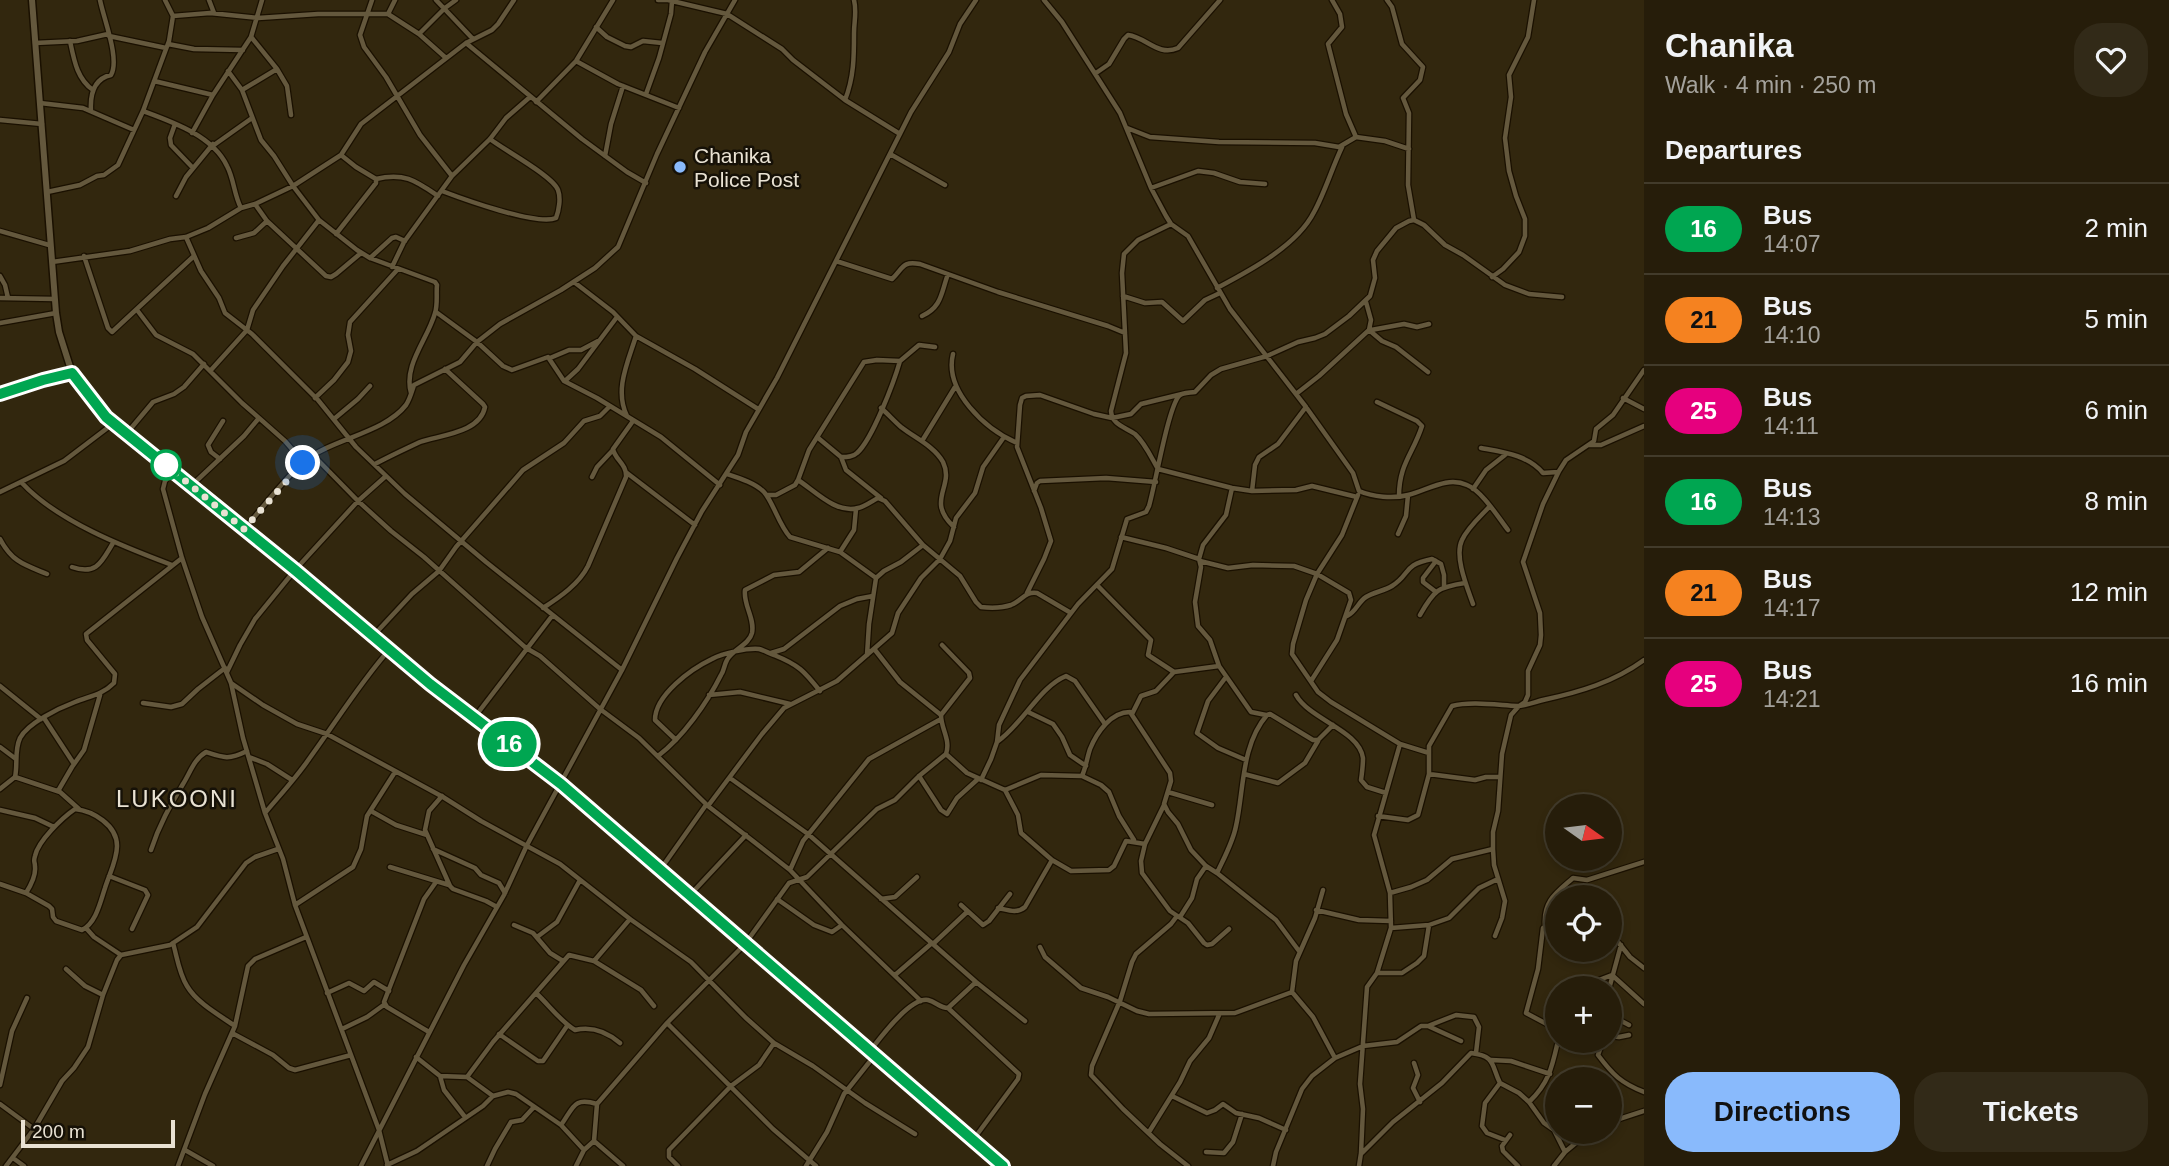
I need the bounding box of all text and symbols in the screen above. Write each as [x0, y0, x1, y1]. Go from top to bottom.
button: heart [2074, 23, 2148, 97]
text: Chanika [1665, 27, 1793, 64]
text: Walk · 4 min · 250 m [1665, 72, 1876, 98]
text: Departures [1665, 135, 1802, 165]
place label: Chanika Police Post [694, 144, 799, 191]
marker: Chanika Police Post [672, 159, 688, 175]
text: Bus [1763, 200, 1812, 230]
text: 2 min [2084, 213, 2148, 243]
text: 16 [1690, 215, 1717, 242]
text: 14:07 [1763, 231, 1821, 257]
text: Bus [1763, 291, 1812, 321]
text: 5 min [2084, 304, 2148, 334]
text: 21 [1690, 306, 1717, 333]
text: 14:10 [1763, 322, 1821, 348]
text: Bus [1763, 382, 1812, 412]
text: 6 min [2084, 395, 2148, 425]
text: 25 [1690, 397, 1717, 424]
text: 14:11 [1763, 413, 1819, 439]
your location [285, 445, 320, 480]
unlabelled marker [151, 450, 181, 480]
text: Bus [1763, 473, 1812, 503]
text: 8 min [2084, 486, 2148, 516]
text: 16 [1690, 488, 1717, 515]
text: 14:13 [1763, 504, 1821, 530]
text: Bus [1763, 564, 1812, 594]
text: 12 min [2070, 577, 2148, 607]
text: 21 [1690, 579, 1717, 606]
text: 14:17 [1763, 595, 1821, 621]
text: Bus [1763, 655, 1812, 685]
text: 16 min [2070, 668, 2148, 698]
text: 25 [1690, 670, 1717, 697]
text: 14:21 [1763, 686, 1821, 712]
line badge: 16 [477, 721, 540, 767]
text: 16 [496, 730, 522, 757]
district label: LUKOONI [116, 785, 238, 812]
north arrow [1545, 794, 1622, 872]
map controls [1545, 794, 1622, 1144]
button: locate [1545, 885, 1622, 962]
button: + [1545, 976, 1622, 1053]
button: − [1545, 1067, 1622, 1144]
button: Directions [1665, 1072, 1900, 1152]
button: Tickets [1914, 1072, 2148, 1152]
scale bar [21, 1117, 175, 1149]
text: 200 m [32, 1121, 85, 1142]

